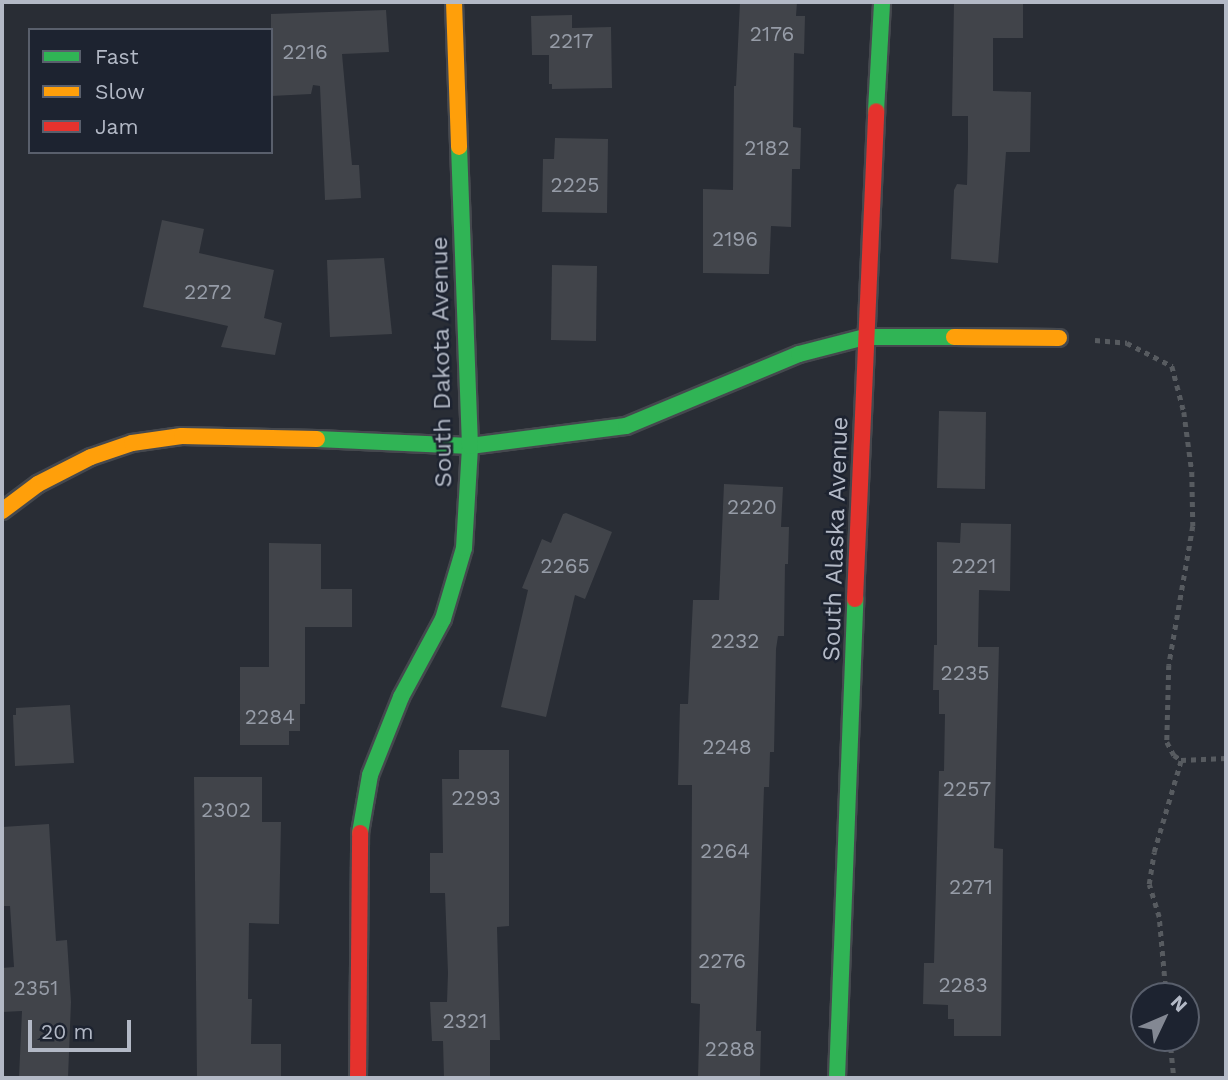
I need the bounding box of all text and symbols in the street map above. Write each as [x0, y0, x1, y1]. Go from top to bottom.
house number: 2176 [750, 21, 794, 47]
legend [28, 28, 273, 154]
house number: 2217 [549, 28, 593, 54]
house number: 2216 [282, 39, 328, 65]
text: Fast [95, 44, 139, 69]
text: Slow [95, 79, 145, 104]
text: Jam [95, 114, 138, 139]
house number: 2182 [744, 135, 790, 161]
house number: 2225 [551, 172, 599, 198]
house number: 2196 [712, 226, 758, 252]
street label: South Dakota Avenue [425, 235, 459, 489]
house number: 2272 [184, 279, 232, 305]
street label: South Alaska Avenue [817, 415, 855, 663]
house number: 2220 [727, 494, 777, 520]
house number: 2265 [540, 553, 590, 579]
house number: 2221 [952, 553, 996, 579]
house number: 2232 [711, 628, 759, 654]
house number: 2235 [941, 660, 989, 686]
house number: 2284 [245, 704, 295, 730]
house number: 2248 [702, 734, 752, 760]
house number: 2257 [943, 776, 991, 802]
house number: 2293 [451, 785, 501, 811]
house number: 2302 [201, 797, 251, 823]
house number: 2264 [700, 838, 750, 864]
house number: 2271 [949, 874, 993, 900]
house number: 2276 [698, 948, 746, 974]
house number: 2283 [938, 972, 988, 998]
house number: 2351 [14, 975, 58, 1001]
north arrow [1130, 982, 1200, 1052]
text: N [1166, 990, 1192, 1017]
scale bar [32, 1006, 135, 1050]
house number: 2321 [443, 1008, 487, 1034]
text: 20 m [41, 1019, 93, 1044]
house number: 2288 [705, 1036, 755, 1062]

